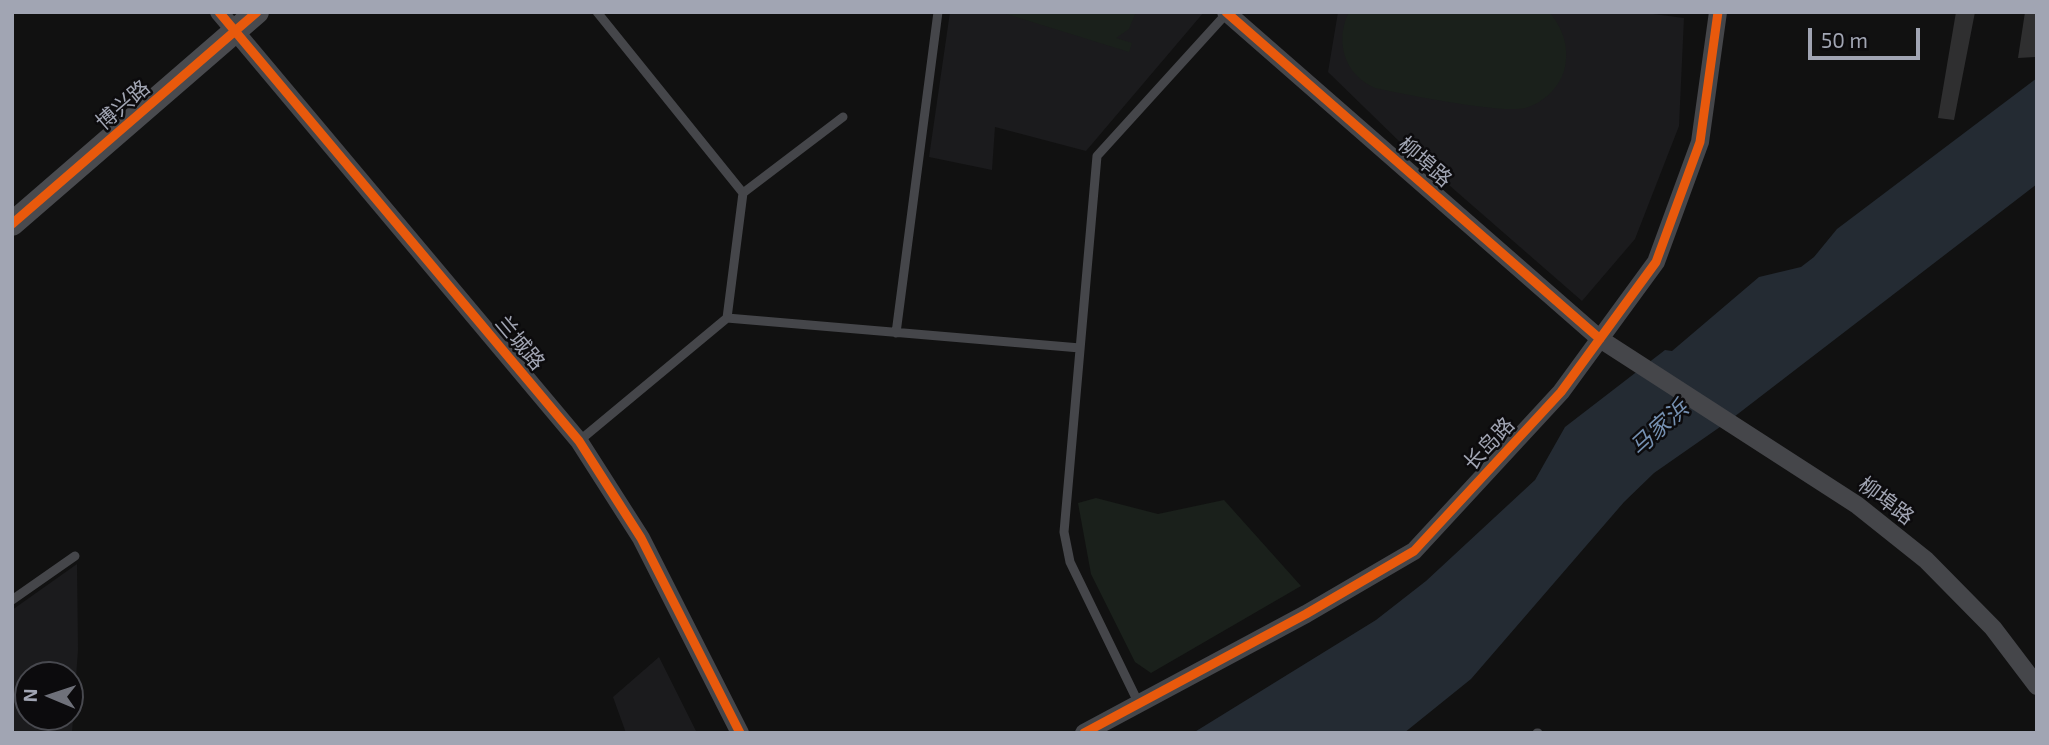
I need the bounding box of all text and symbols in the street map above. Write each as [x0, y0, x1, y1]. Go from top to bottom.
scale bar [1811, 14, 1923, 58]
text: 50 m [1821, 27, 1868, 52]
street label: 博兴路 [91, 75, 155, 135]
street label: 柳埠路 [1393, 132, 1457, 192]
street label: 兰城路 [490, 311, 550, 375]
water label: 马家浜 [1624, 395, 1694, 461]
street label: 长岛路 [1458, 412, 1520, 476]
street label: 柳埠路 [1853, 472, 1919, 530]
north arrow [14, 661, 84, 731]
text: N [18, 688, 41, 703]

